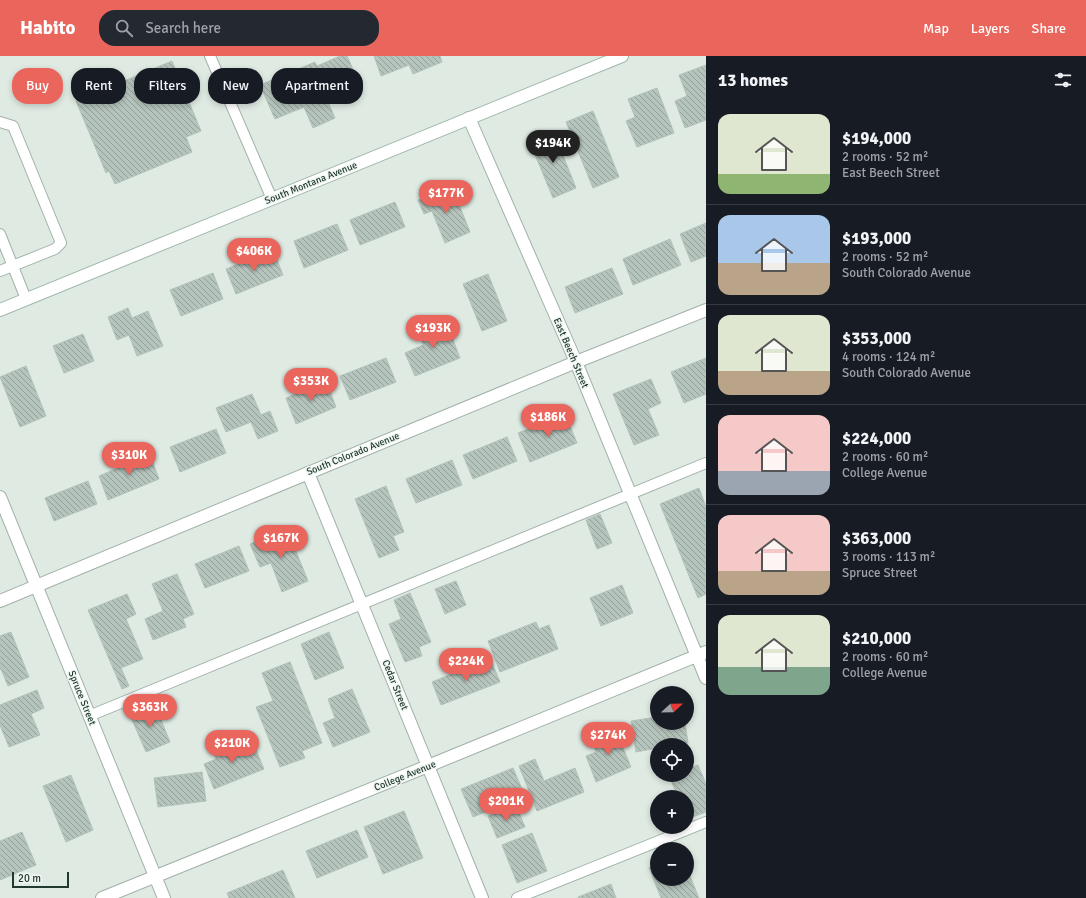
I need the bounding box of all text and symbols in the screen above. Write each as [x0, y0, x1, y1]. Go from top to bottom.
search box [99, 10, 379, 46]
text: Habito [20, 16, 75, 40]
icon: search [113, 17, 135, 39]
text: Search here [145, 19, 221, 37]
text: Map [923, 20, 949, 37]
text: Layers [971, 20, 1010, 37]
text: Share [1032, 20, 1066, 37]
chip: Buy [12, 68, 63, 104]
chip: Rent [71, 68, 126, 104]
chip: Filters [134, 68, 200, 104]
chip: New [208, 68, 263, 104]
chip: Apartment [271, 68, 363, 104]
icon: filters [1052, 69, 1074, 91]
text: 13 homes [718, 70, 788, 91]
text: $194,000 [842, 128, 911, 149]
pin: $194K [525, 130, 581, 164]
icon: home [750, 130, 798, 178]
text: $194K [535, 135, 571, 151]
text: 2 rooms · 52 m² [842, 149, 928, 165]
street label: South Montana Avenue [263, 159, 359, 207]
text: East Beech Street [842, 165, 940, 181]
pin: $177K [418, 180, 474, 214]
text: $177K [428, 185, 464, 201]
text: $193,000 [842, 228, 911, 249]
icon: home [750, 231, 798, 279]
pin: $406K [226, 238, 282, 272]
text: $406K [236, 243, 272, 259]
text: 2 rooms · 52 m² [842, 249, 928, 265]
text: South Colorado Avenue [842, 265, 971, 281]
pin: $193K [405, 315, 461, 349]
street label: East Beech Street [551, 316, 591, 390]
text: $193K [415, 320, 451, 336]
text: $353,000 [842, 328, 911, 349]
icon: home [750, 331, 798, 379]
text: 4 rooms · 124 m² [842, 349, 935, 365]
text: South Colorado Avenue [842, 365, 971, 381]
pin: $353K [283, 368, 339, 402]
text: $353K [293, 373, 329, 389]
pin: $186K [520, 404, 576, 438]
text: $186K [530, 409, 566, 425]
text: $224,000 [842, 428, 911, 449]
street label: South Colorado Avenue [305, 430, 401, 478]
icon: home [750, 431, 798, 479]
pin: $310K [101, 442, 157, 476]
text: $310K [111, 447, 147, 463]
text: 2 rooms · 60 m² [842, 449, 928, 465]
text: College Avenue [842, 465, 927, 481]
pin: $167K [253, 525, 309, 559]
text: $363,000 [842, 528, 911, 549]
text: $167K [263, 530, 299, 546]
icon: home [750, 531, 798, 579]
text: 3 rooms · 113 m² [842, 549, 935, 565]
text: Spruce Street [842, 565, 917, 581]
text: $210,000 [842, 628, 911, 649]
icon: home [750, 631, 798, 679]
pin: $224K [438, 648, 494, 682]
text: 2 rooms · 60 m² [842, 649, 928, 665]
text: $224K [448, 653, 484, 669]
street label: Cedar Street [379, 658, 411, 712]
text: College Avenue [842, 665, 927, 681]
street label: Spruce Street [66, 669, 99, 728]
north arrow [650, 686, 694, 730]
map controls [650, 686, 694, 886]
pin: $363K [122, 694, 178, 728]
text: $363K [132, 699, 168, 715]
pin: $274K [580, 722, 636, 756]
text: $274K [590, 727, 626, 743]
pin: $210K [204, 730, 260, 764]
text: $210K [214, 735, 250, 751]
button: locate [650, 738, 694, 782]
street label: College Avenue [372, 758, 438, 794]
pin: $201K [478, 788, 534, 822]
button: + [650, 790, 694, 834]
text: $201K [488, 793, 524, 809]
button: − [650, 842, 694, 886]
scale bar [12, 870, 69, 889]
text: 20 m [18, 872, 41, 885]

